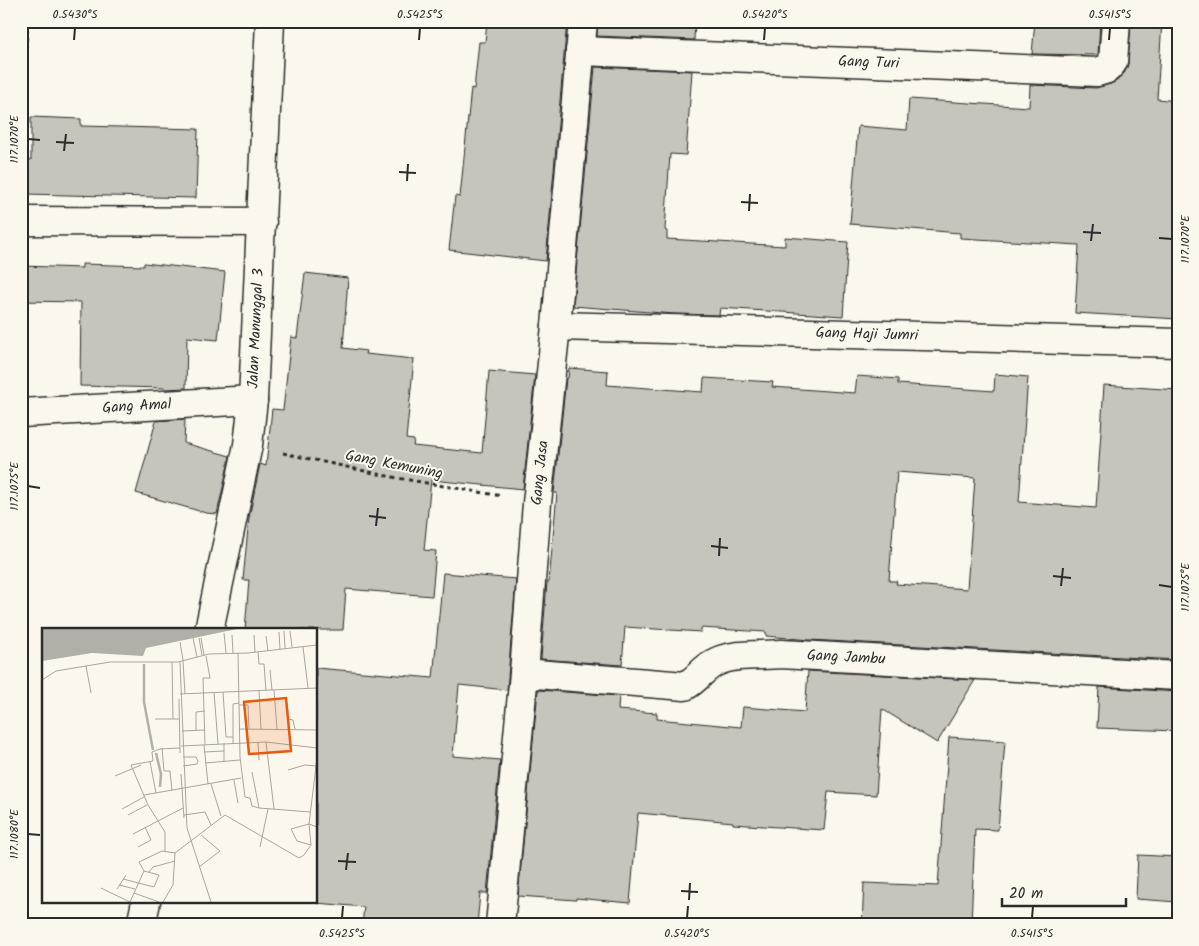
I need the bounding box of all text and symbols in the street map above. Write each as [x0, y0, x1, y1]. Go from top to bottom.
text: 0.5430°S [52, 5, 98, 24]
text: 0.5425°S [397, 5, 444, 24]
text: 0.5420°S [742, 5, 788, 24]
text: 0.5415°S [1089, 5, 1132, 24]
street label: Gang Turi [838, 49, 901, 76]
text: 117.1070°E [5, 114, 24, 163]
text: 117.1070°E [1176, 214, 1195, 263]
street label: Jalan Manunggal 3 [242, 267, 271, 389]
street label: Gang Haji Jumri [815, 321, 920, 348]
street label: Gang Amal [102, 393, 172, 420]
street label: Gang Jasa [525, 439, 556, 506]
street label: Gang Kemuning [343, 444, 445, 486]
text: 117.1075°E [5, 461, 24, 510]
text: 117.1075°E [1176, 562, 1195, 611]
inset map [42, 628, 318, 904]
street label: Gang Jambu [806, 643, 886, 672]
text: 117.1080°E [5, 808, 24, 859]
scale bar [1002, 876, 1125, 908]
text: 20 m [1009, 882, 1043, 906]
text: 0.5425°S [319, 924, 366, 943]
text: 0.5420°S [664, 924, 710, 943]
text: 0.5415°S [1011, 924, 1054, 943]

